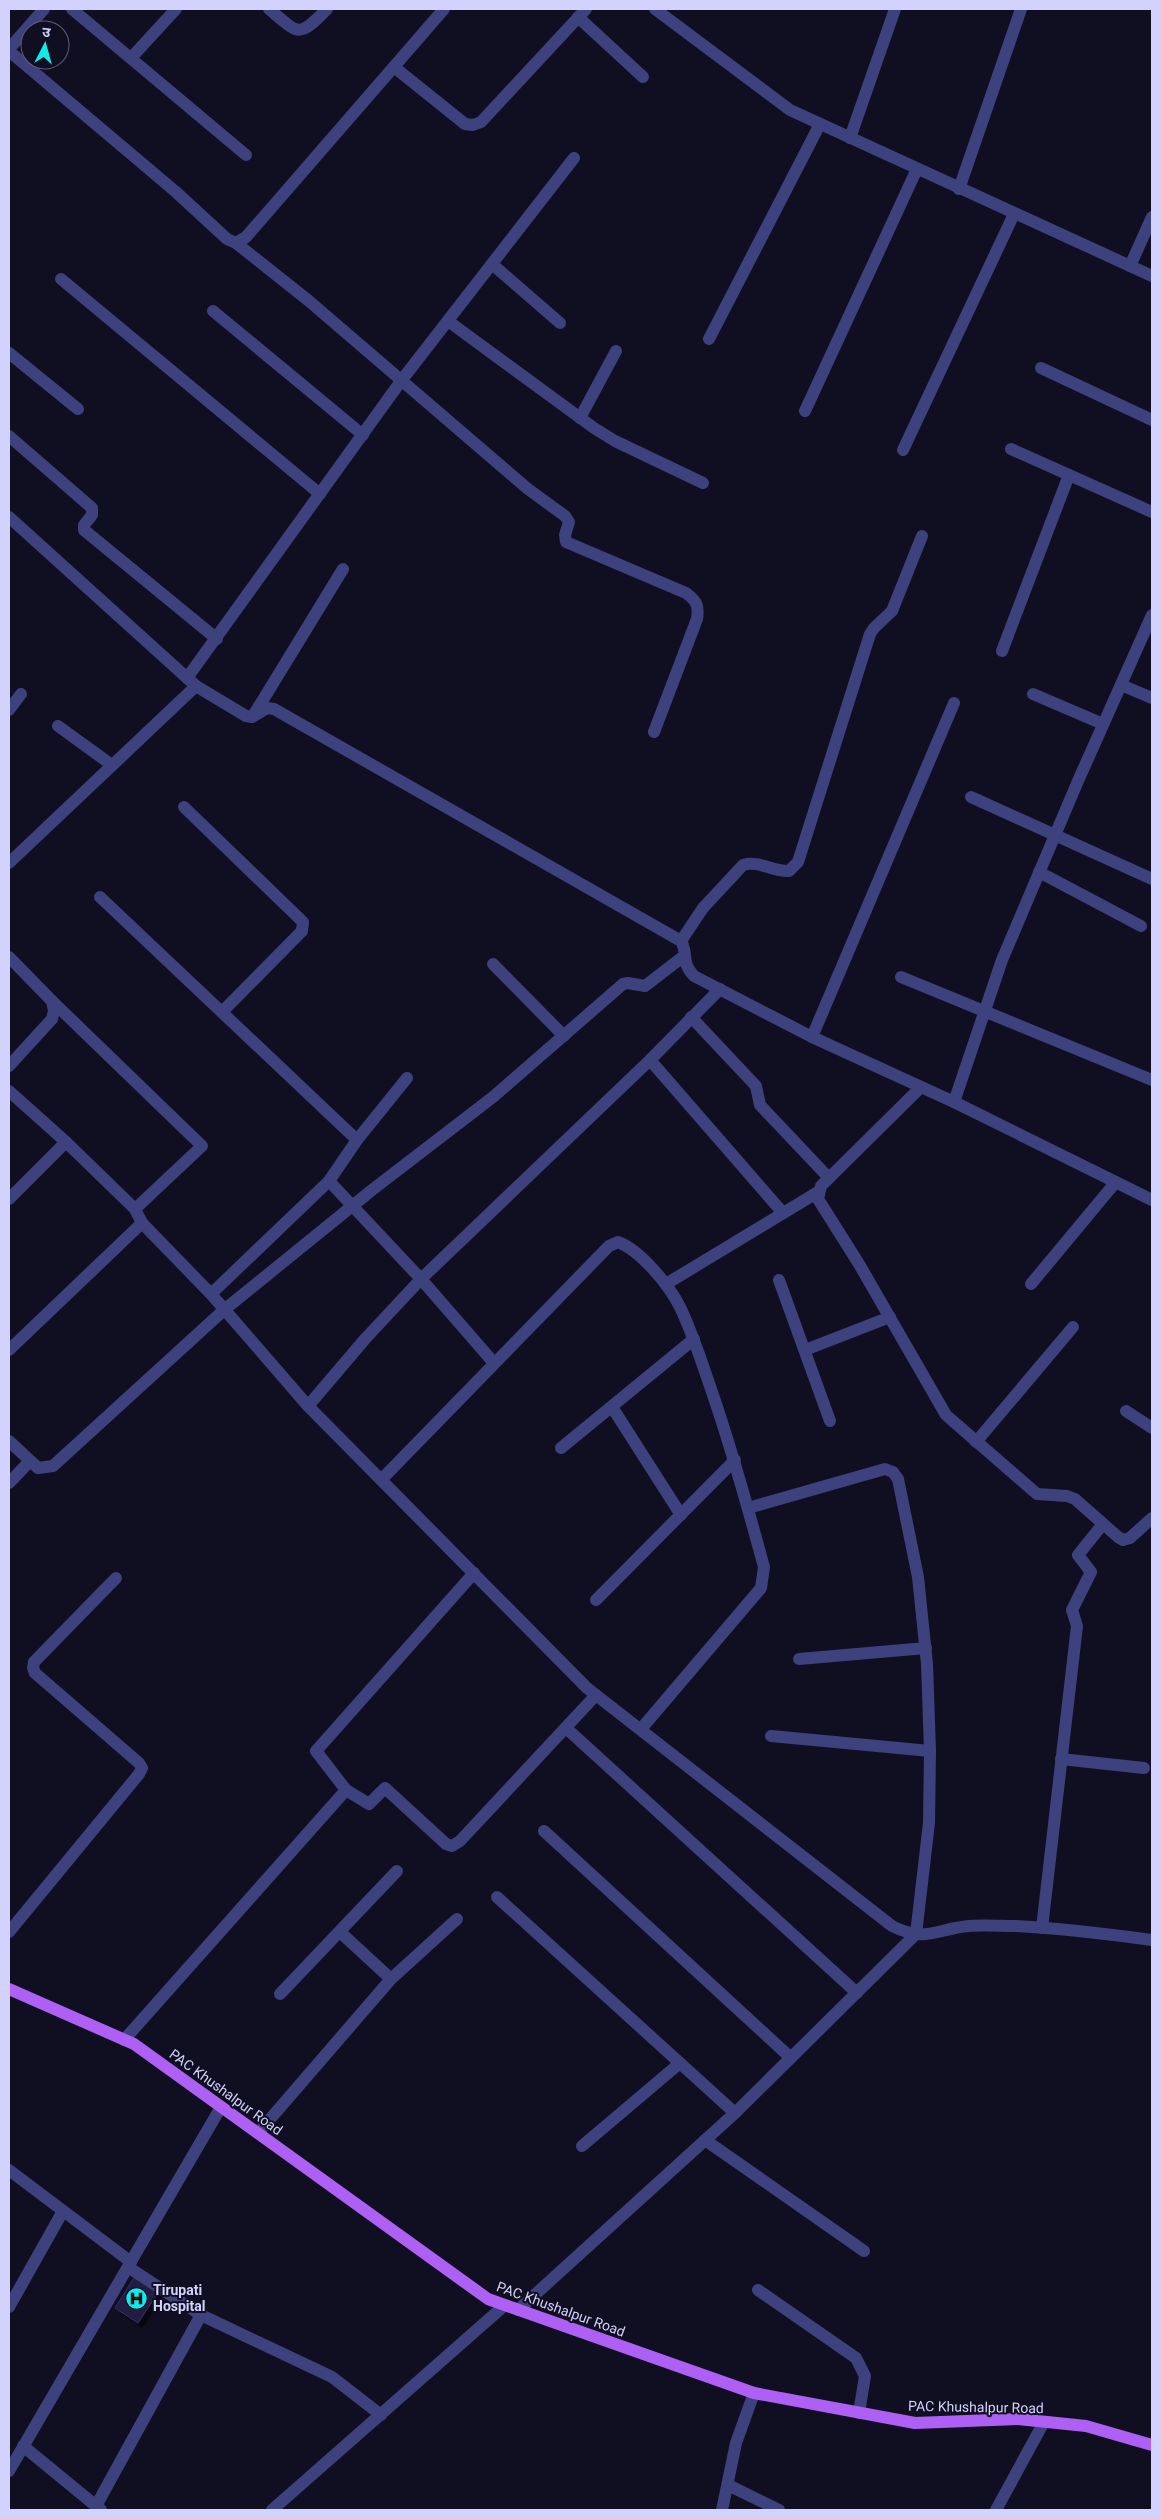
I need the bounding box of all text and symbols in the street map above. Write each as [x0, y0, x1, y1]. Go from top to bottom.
north arrow [20, 20, 70, 70]
text: उ [41, 24, 52, 41]
street label: PAC Khushalpur Road [166, 2046, 286, 2138]
street label: PAC Khushalpur Road [495, 2278, 627, 2340]
place label: Tirupati Hospital [153, 2282, 206, 2314]
hospital icon: Tirupati Hospital [125, 2286, 149, 2310]
street label: PAC Khushalpur Road [908, 2398, 1044, 2416]

